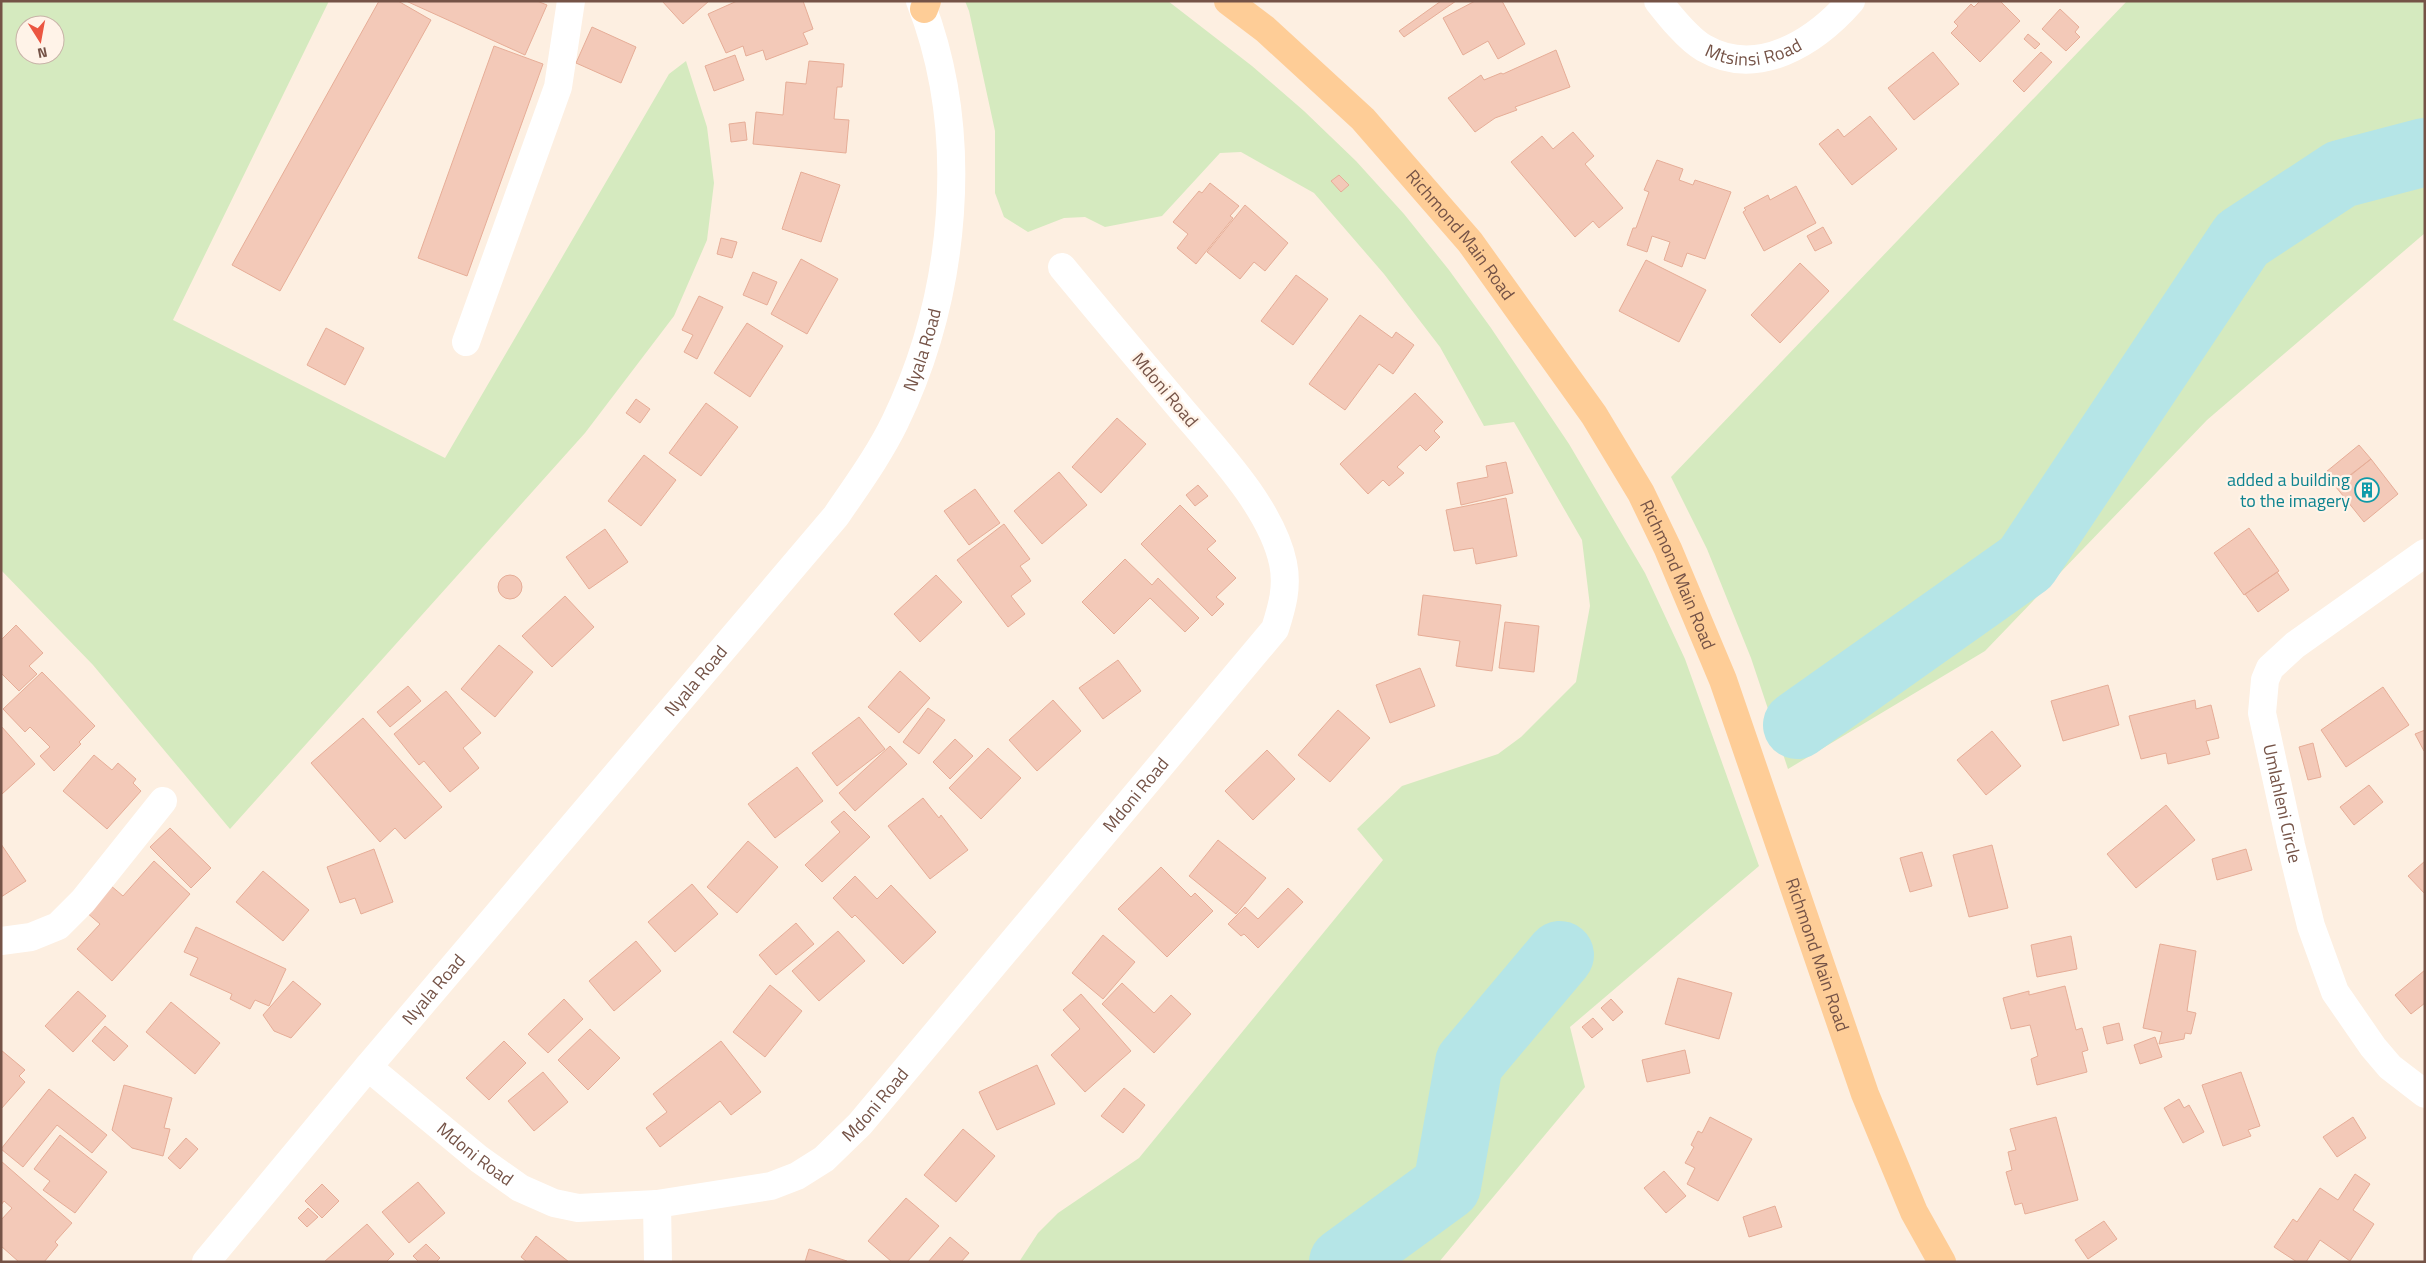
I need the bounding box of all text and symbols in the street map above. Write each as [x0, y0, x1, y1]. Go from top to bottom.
north arrow [15, 15, 65, 65]
street label: Mtsinsi Road [1701, 31, 1806, 73]
text: N [36, 42, 49, 64]
street label: Richmond Main Road [1400, 163, 1522, 306]
street label: Nyala Road [896, 305, 948, 395]
street label: Mdoni Road [1126, 346, 1205, 433]
place label: added a building to the imagery [2227, 466, 2350, 514]
building icon: added a building to the imagery [2354, 477, 2380, 503]
street label: Richmond Main Road [1633, 495, 1723, 654]
street label: Nyala Road [657, 639, 734, 722]
street label: Umlahleni Circle [2256, 741, 2309, 866]
street label: Mdoni Road [1096, 751, 1175, 838]
street label: Richmond Main Road [1779, 874, 1857, 1035]
street label: Nyala Road [395, 948, 471, 1031]
street label: Mdoni Road [835, 1062, 915, 1148]
street label: Mdoni Road [431, 1115, 519, 1192]

